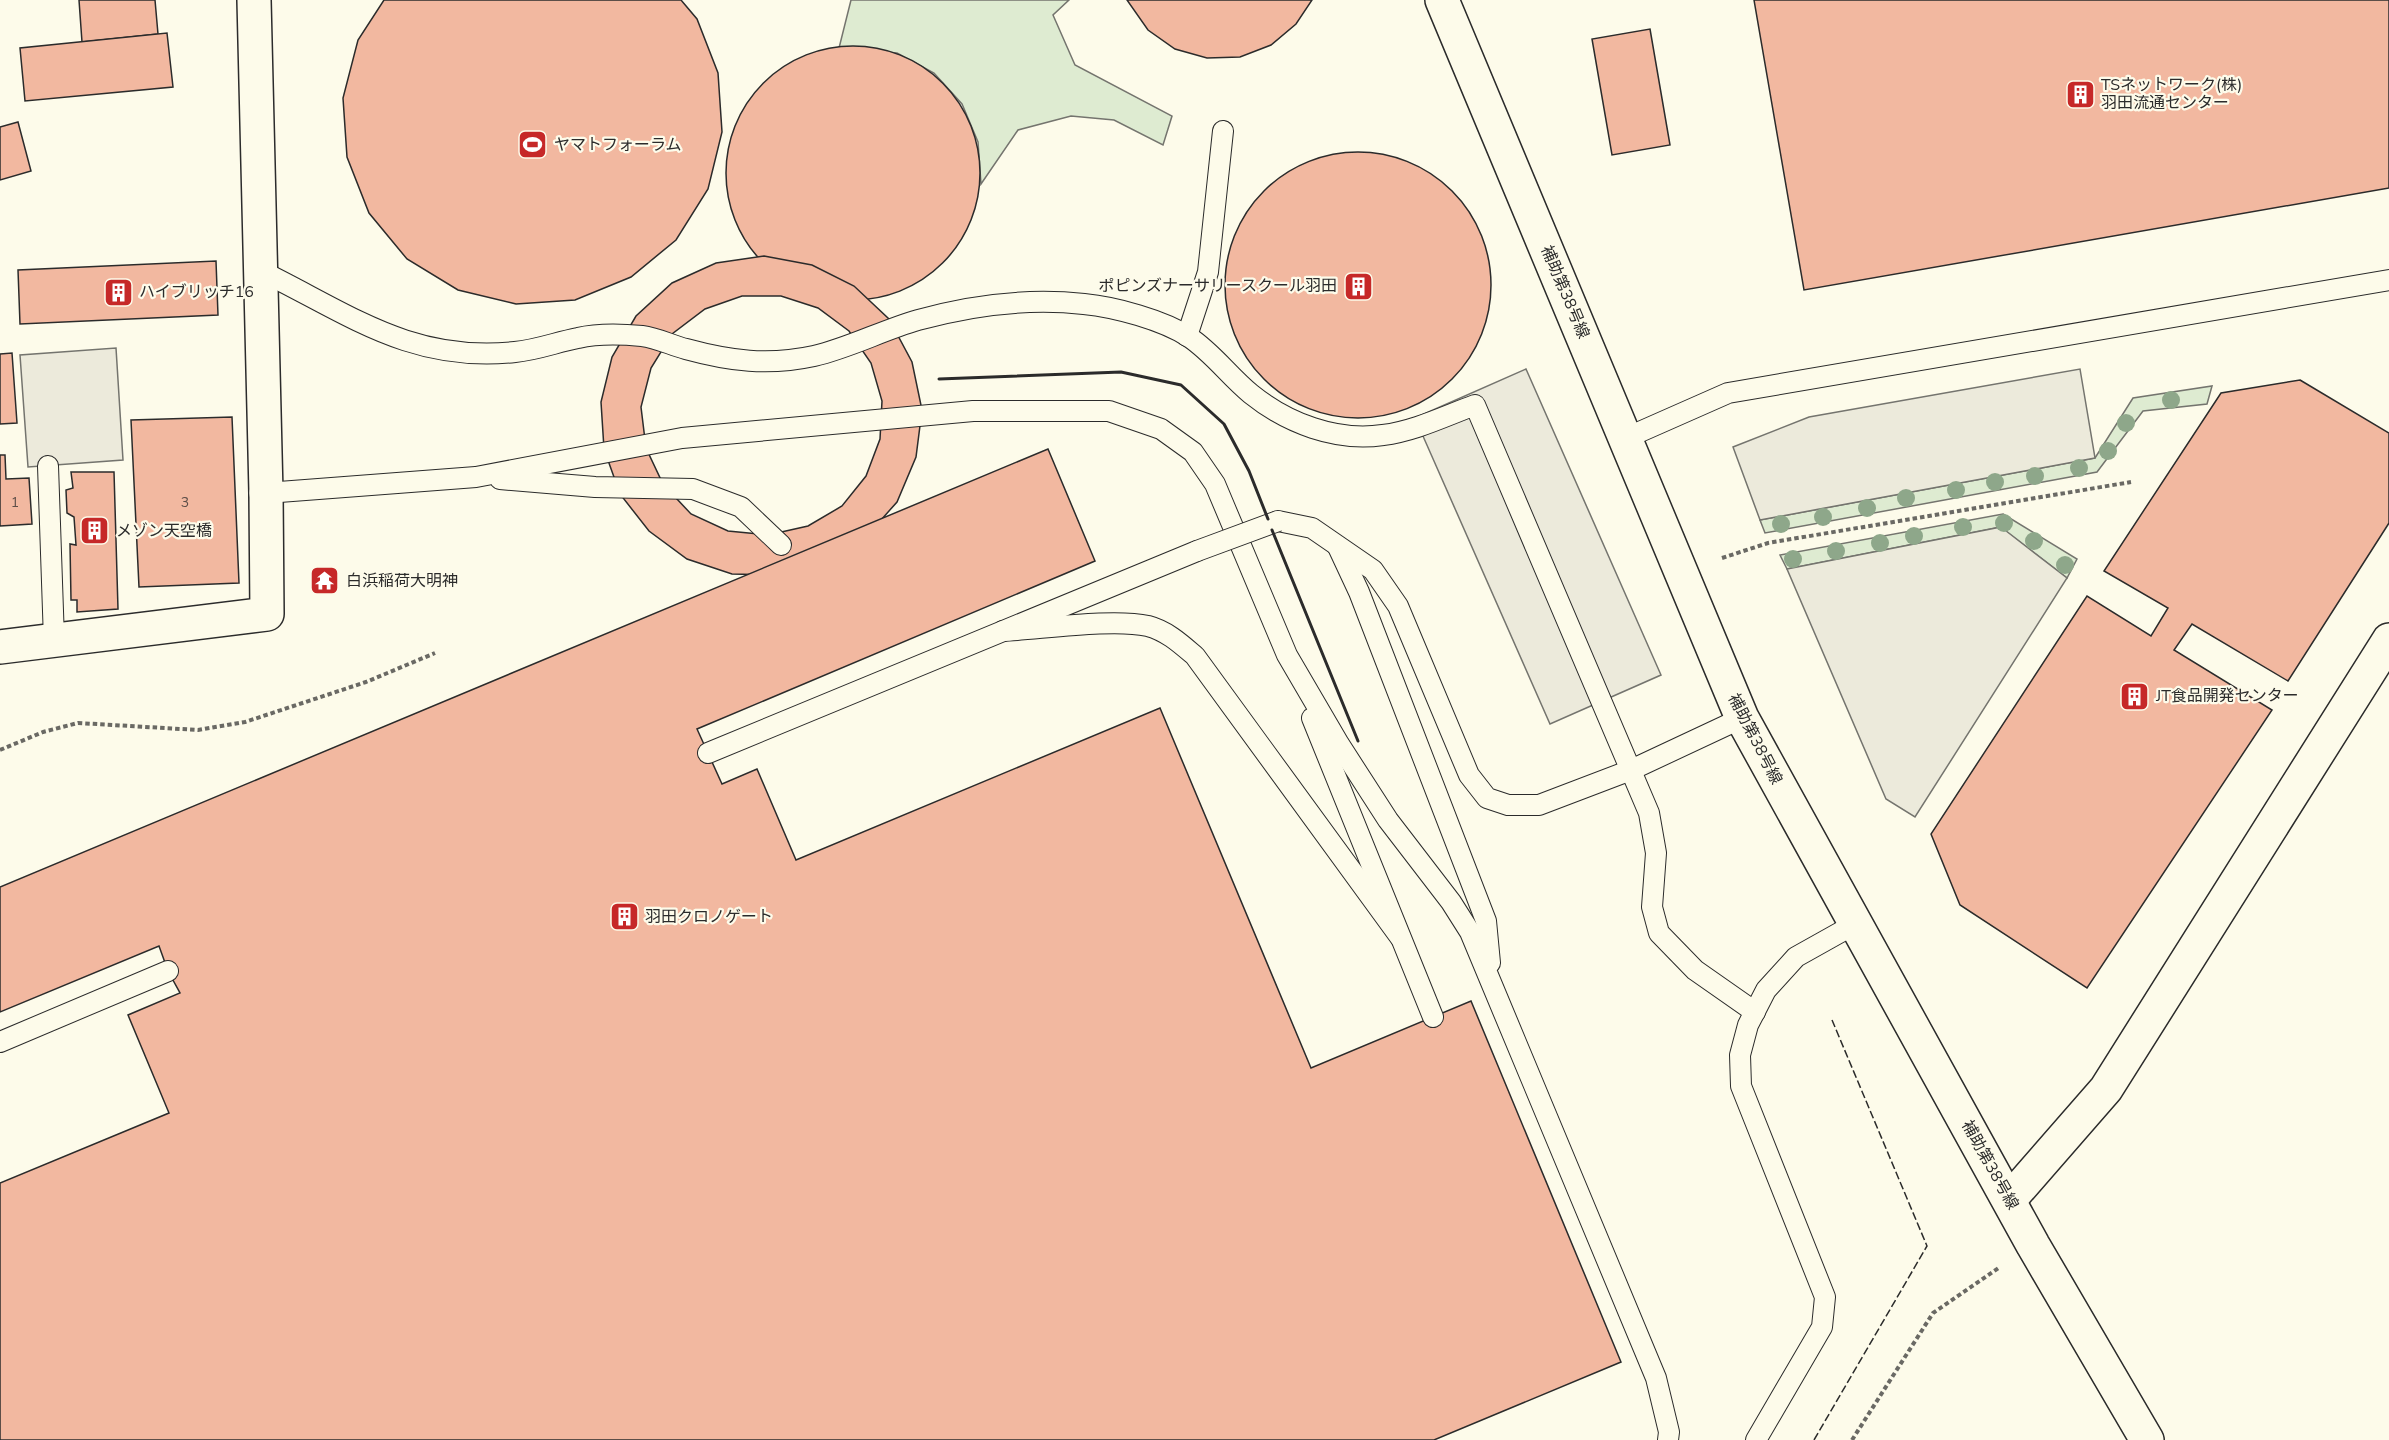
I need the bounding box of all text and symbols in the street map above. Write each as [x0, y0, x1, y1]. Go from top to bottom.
place label: TSネットワーク(株) 羽田流通センター [2101, 74, 2242, 114]
building icon: TSネットワーク(株) 羽田流通センター [2064, 78, 2096, 110]
sports icon: ヤマトフォーラム [517, 129, 549, 161]
place label: ヤマトフォーラム [554, 134, 682, 156]
street label: 補助第38号線 [1535, 242, 1595, 342]
building icon: ポピンズナーサリースクール羽田 [1342, 270, 1374, 302]
place label: ポピンズナーサリースクール羽田 [1098, 275, 1337, 297]
building icon: ハイブリッチ16 [102, 276, 134, 308]
place label: ハイブリッチ16 [139, 281, 254, 303]
house number: 1 [11, 493, 19, 512]
house number: 3 [181, 493, 189, 512]
building icon: メゾン天空橋 [79, 515, 111, 547]
place label: メゾン天空橋 [116, 520, 212, 542]
temple icon: 白浜稲荷大明神 [309, 565, 341, 597]
place label: 白浜稲荷大明神 [346, 570, 458, 592]
building icon: JT食品開発センター [2119, 680, 2151, 712]
place label: JT食品開発センター [2155, 685, 2299, 707]
street label: 補助第38号線 [1723, 690, 1787, 788]
building icon: 羽田クロノゲート [608, 901, 640, 933]
place label: 羽田クロノゲート [645, 906, 773, 928]
street label: 補助第38号線 [1956, 1116, 2024, 1214]

